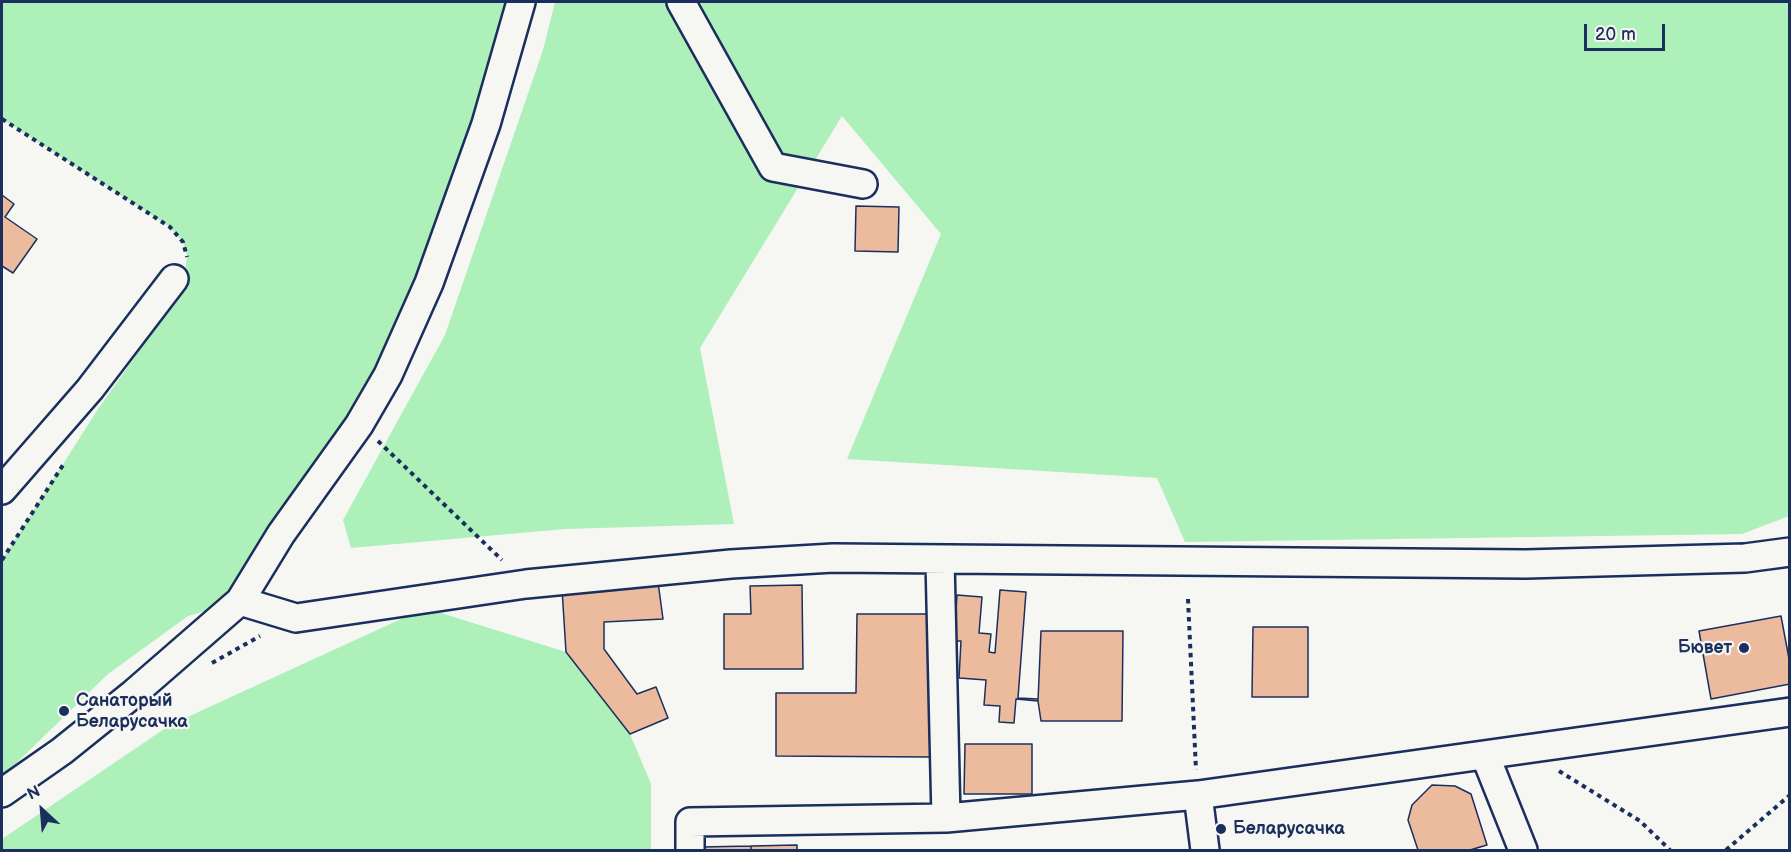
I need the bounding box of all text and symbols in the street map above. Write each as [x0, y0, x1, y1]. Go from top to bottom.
scale bar [1587, 12, 1668, 50]
text: 20 m [1595, 24, 1636, 45]
place label: Бювет [1678, 637, 1732, 659]
marker: Бювет [1737, 641, 1751, 655]
place label: Санаторый Беларусачка [76, 690, 188, 732]
marker: Санаторый Беларусачка [57, 704, 71, 718]
north arrow [12, 780, 72, 840]
text: N [24, 782, 43, 805]
place label: Беларусачка [1233, 818, 1345, 840]
marker: Беларусачка [1214, 822, 1228, 836]

